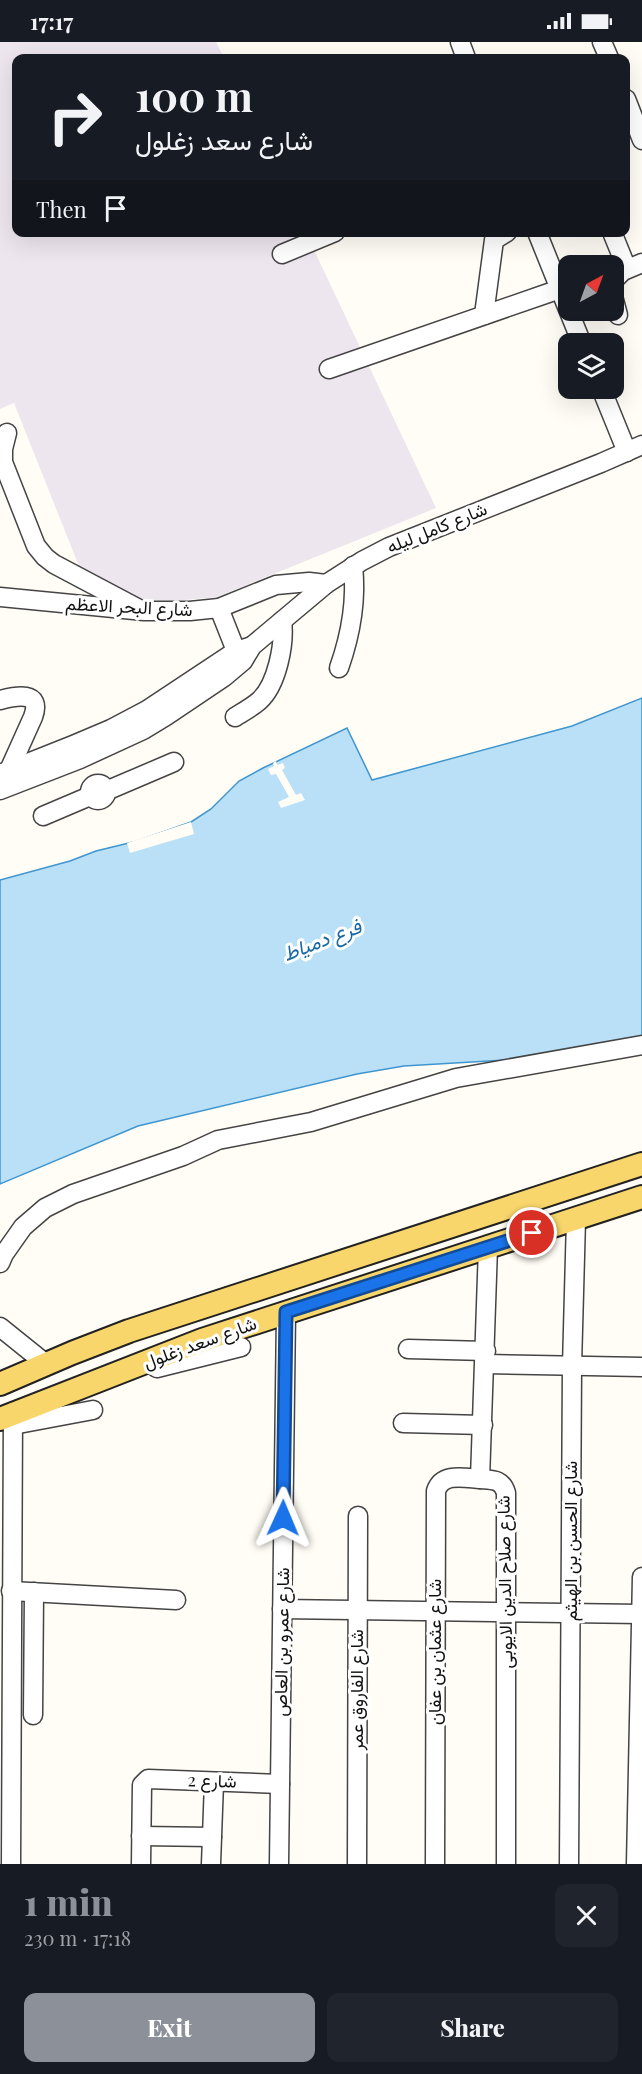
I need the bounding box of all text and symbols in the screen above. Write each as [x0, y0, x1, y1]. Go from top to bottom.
text: 17:17 [30, 6, 73, 36]
text: 100 m [135, 67, 253, 123]
icon: right [36, 78, 114, 156]
text: شارع سعد زغلول [135, 121, 313, 157]
icon: arrive [99, 192, 132, 225]
text: Then [36, 194, 87, 224]
north arrow [558, 255, 624, 321]
map controls [558, 255, 624, 399]
button: layers [558, 333, 624, 399]
street label: شارع كامل ليله [383, 496, 491, 559]
street label: شارع البحر الاعظم [65, 591, 193, 622]
water label: فرع دمياط [278, 911, 366, 968]
pin [506, 1207, 557, 1258]
icon: arrive [515, 1216, 548, 1249]
street label: شارع سعد زغلول [140, 1310, 260, 1375]
street label: شارع الحسن بن الهيثم [558, 1461, 583, 1621]
position arrow [251, 1486, 315, 1550]
street label: شارع صلاح الدين الايوبى [490, 1495, 519, 1669]
street label: شارع عمرو بن العاص [268, 1567, 295, 1717]
street label: شارع عثمان بن عفان [422, 1579, 447, 1725]
street label: شارع الفاروق عمر [344, 1629, 369, 1752]
street label: شارع 2 [187, 1767, 237, 1794]
text: 1 min [24, 1877, 113, 1925]
button: close [555, 1884, 618, 1947]
text: 230 m · 17:18 [24, 1924, 131, 1951]
button: Exit [24, 1993, 315, 2062]
button: Share [327, 1993, 618, 2062]

